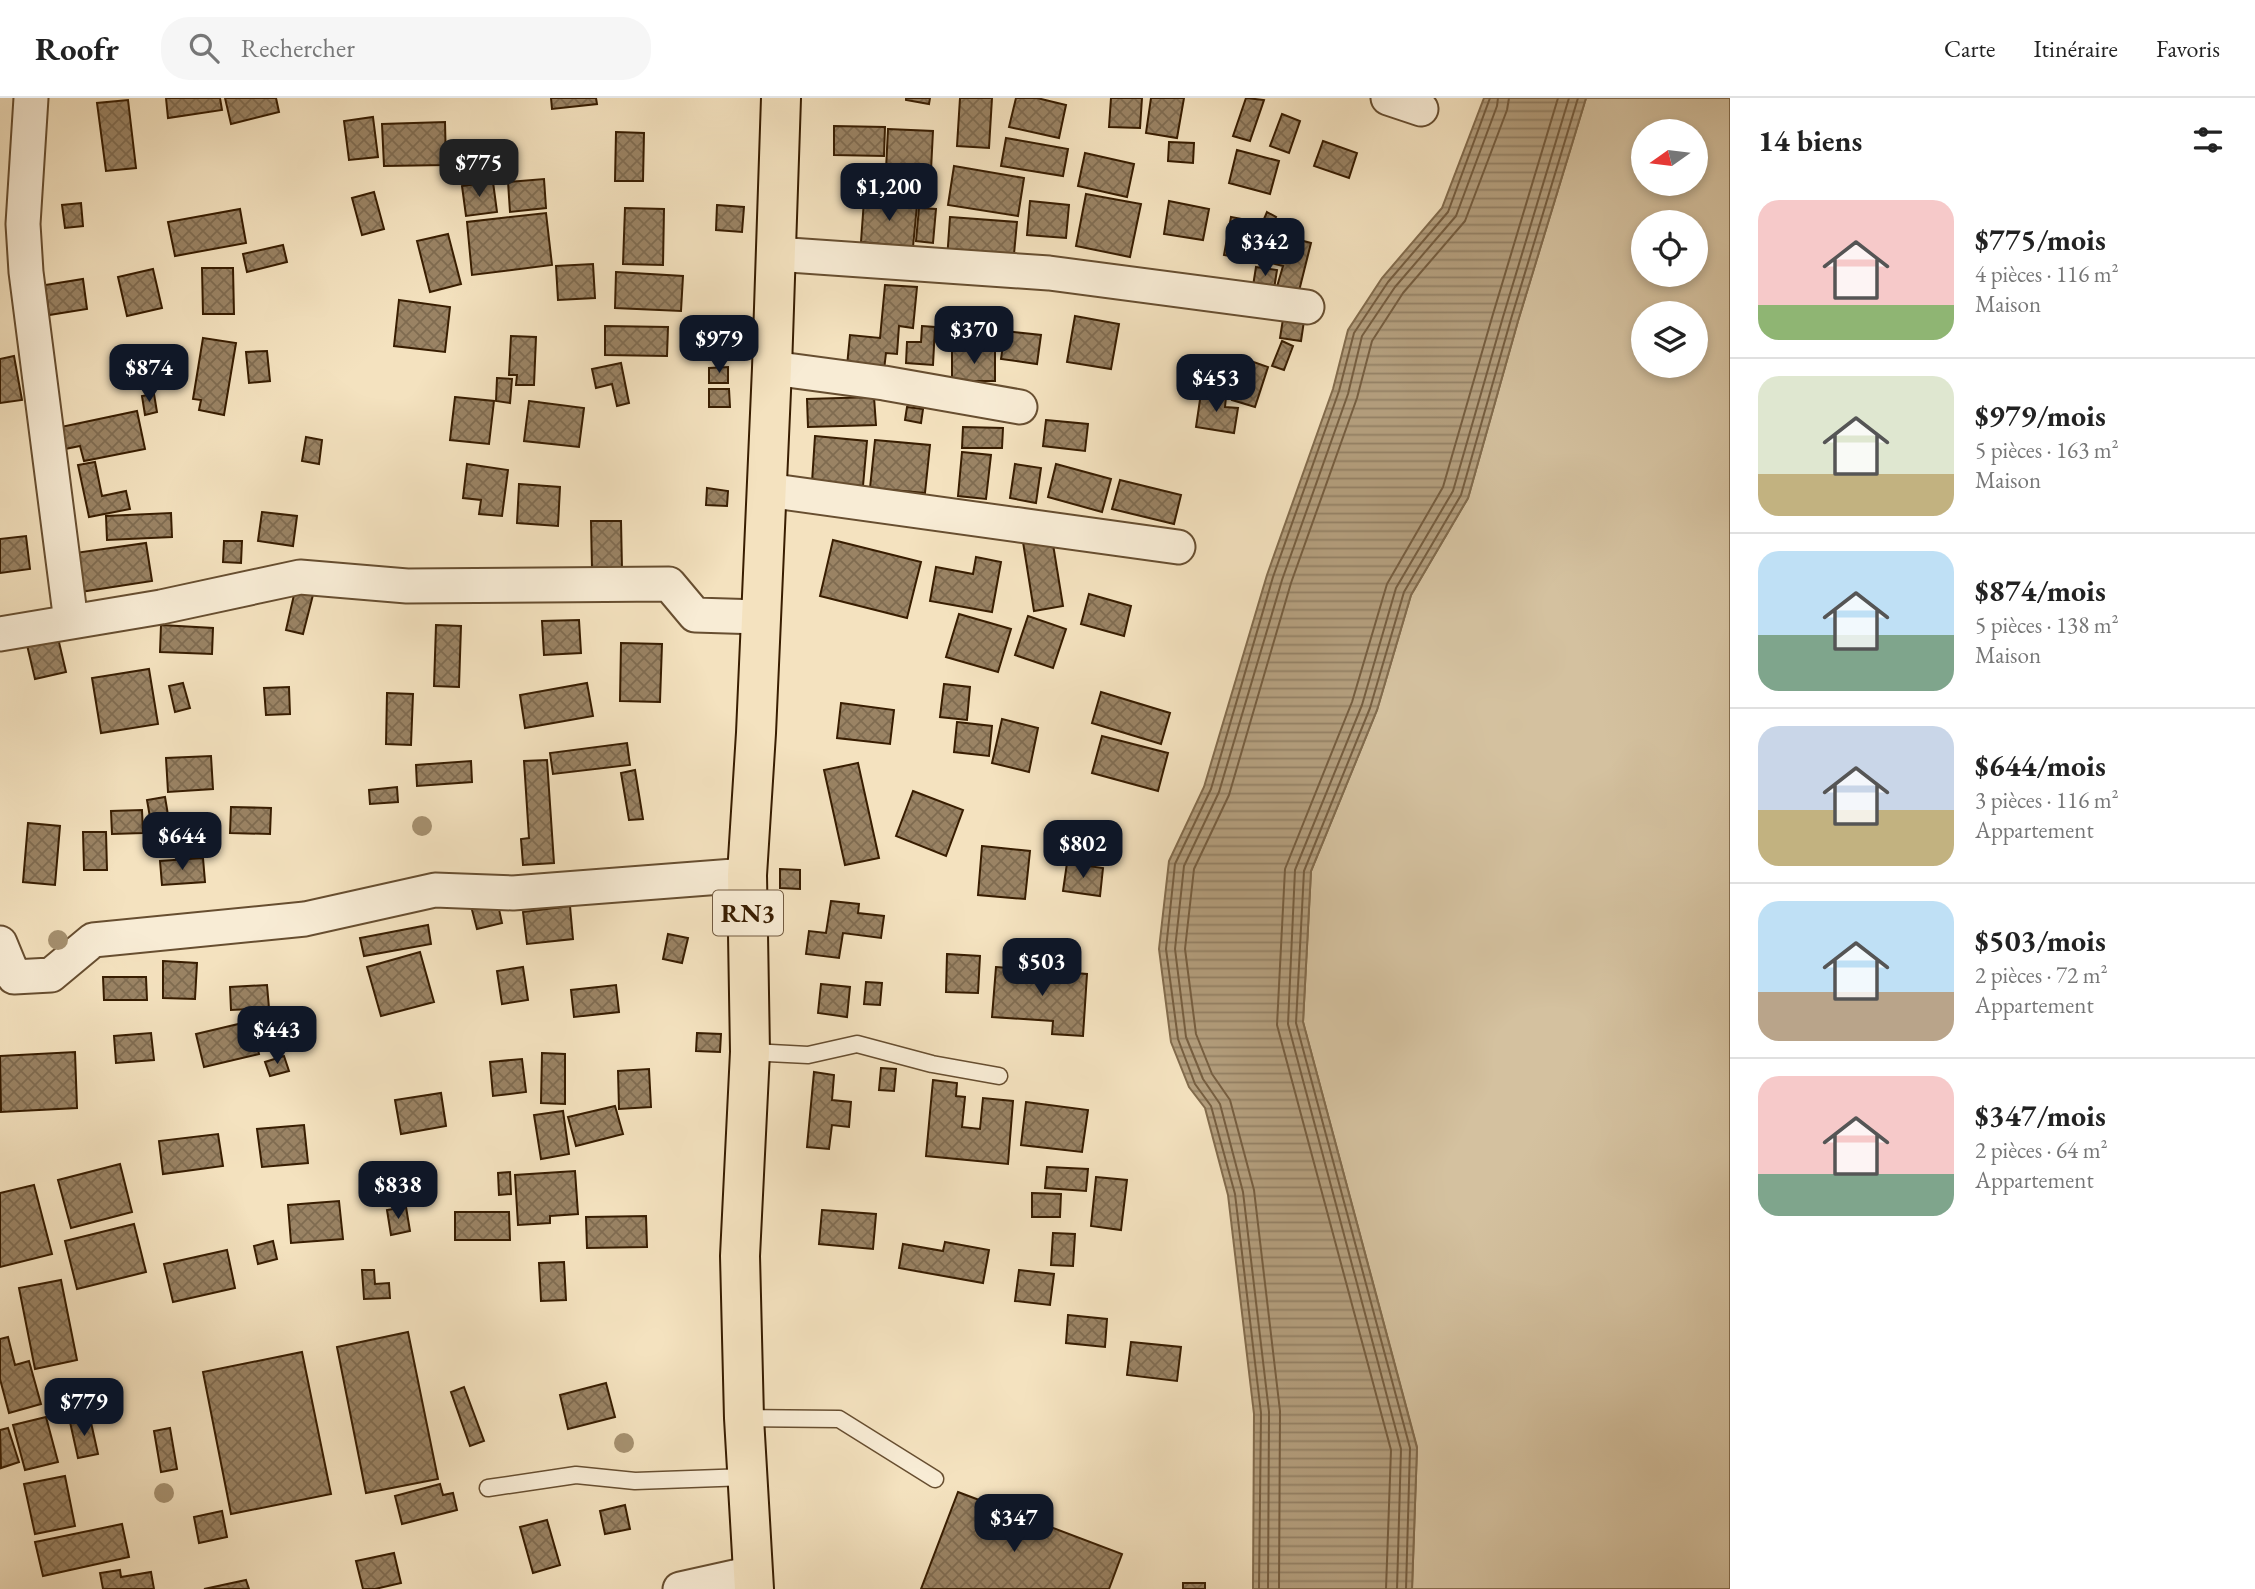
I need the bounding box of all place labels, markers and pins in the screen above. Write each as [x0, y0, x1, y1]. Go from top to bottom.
pin: $775 [438, 140, 520, 199]
pin: $1,200 [832, 164, 946, 223]
pin: $342 [1224, 218, 1306, 278]
pin: $370 [933, 306, 1015, 366]
pin: $979 [678, 316, 760, 375]
pin: $874 [108, 344, 190, 404]
pin: $453 [1175, 354, 1257, 414]
pin: $644 [141, 812, 223, 872]
pin: $802 [1042, 820, 1124, 880]
pin: $503 [1001, 939, 1083, 998]
pin: $443 [236, 1006, 318, 1066]
pin: $838 [357, 1162, 439, 1221]
pin: $779 [43, 1378, 125, 1438]
pin: $347 [973, 1494, 1055, 1554]

